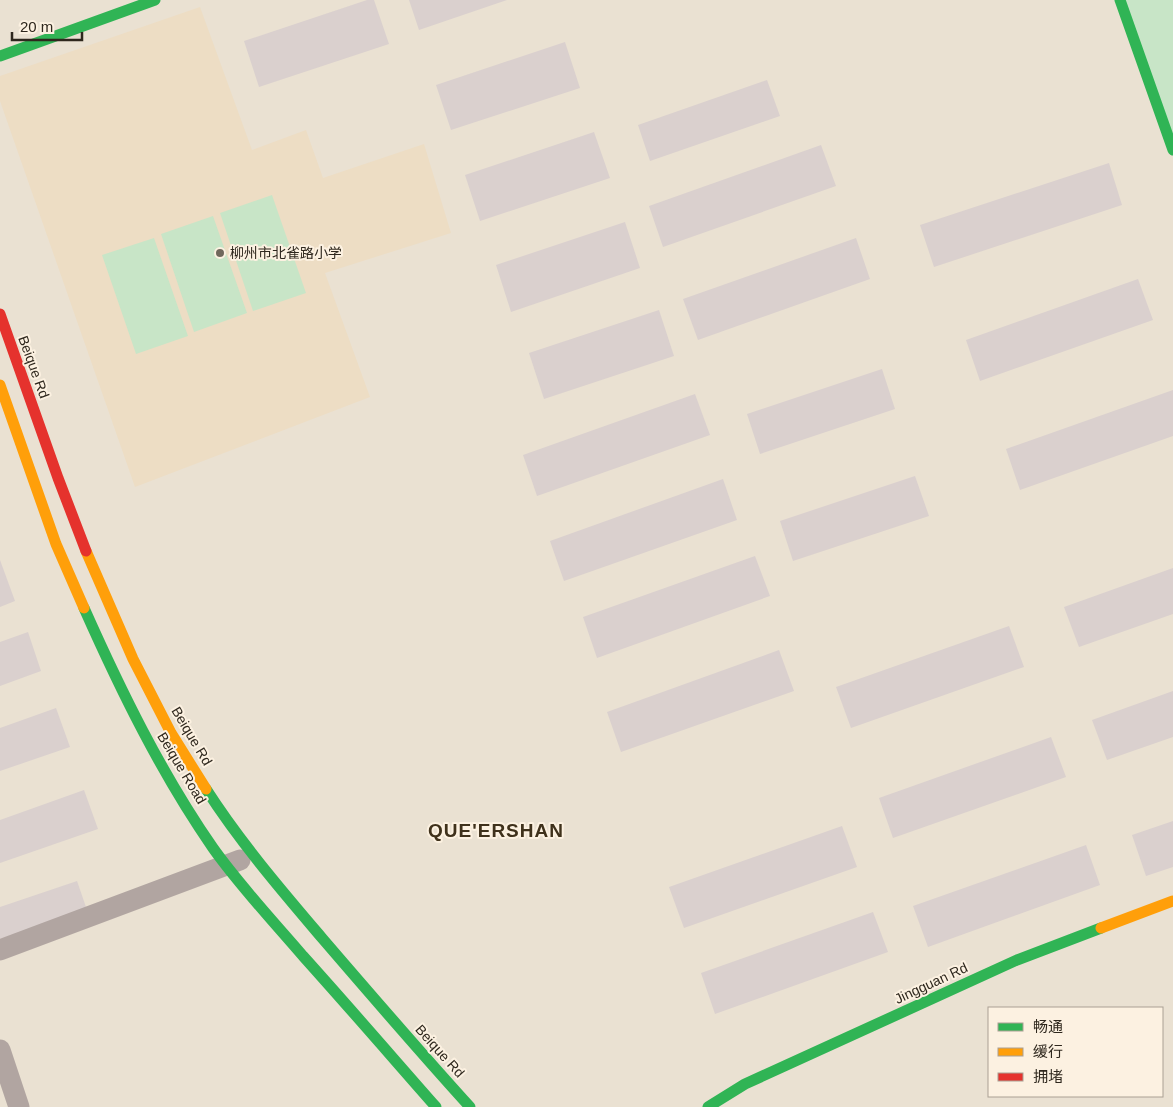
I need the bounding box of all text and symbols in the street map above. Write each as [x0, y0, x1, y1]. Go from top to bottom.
scale bar [12, 10, 82, 42]
text: 20 m [20, 18, 53, 35]
place label: 柳州市北雀路小学 [230, 245, 342, 261]
marker: 柳州市北雀路小学 [214, 247, 226, 259]
street label: Beique Rd [15, 334, 53, 400]
street label: Beique Rd [168, 704, 216, 768]
street label: Beique Road [154, 729, 210, 807]
district label: QUE'ERSHAN [428, 820, 564, 841]
street label: Jingguan Rd [892, 959, 970, 1007]
legend [988, 1007, 1163, 1097]
text: 畅通 [1033, 1018, 1063, 1035]
street label: Beique Rd [412, 1021, 468, 1081]
text: 缓行 [1033, 1043, 1063, 1060]
text: 拥堵 [1033, 1068, 1063, 1085]

